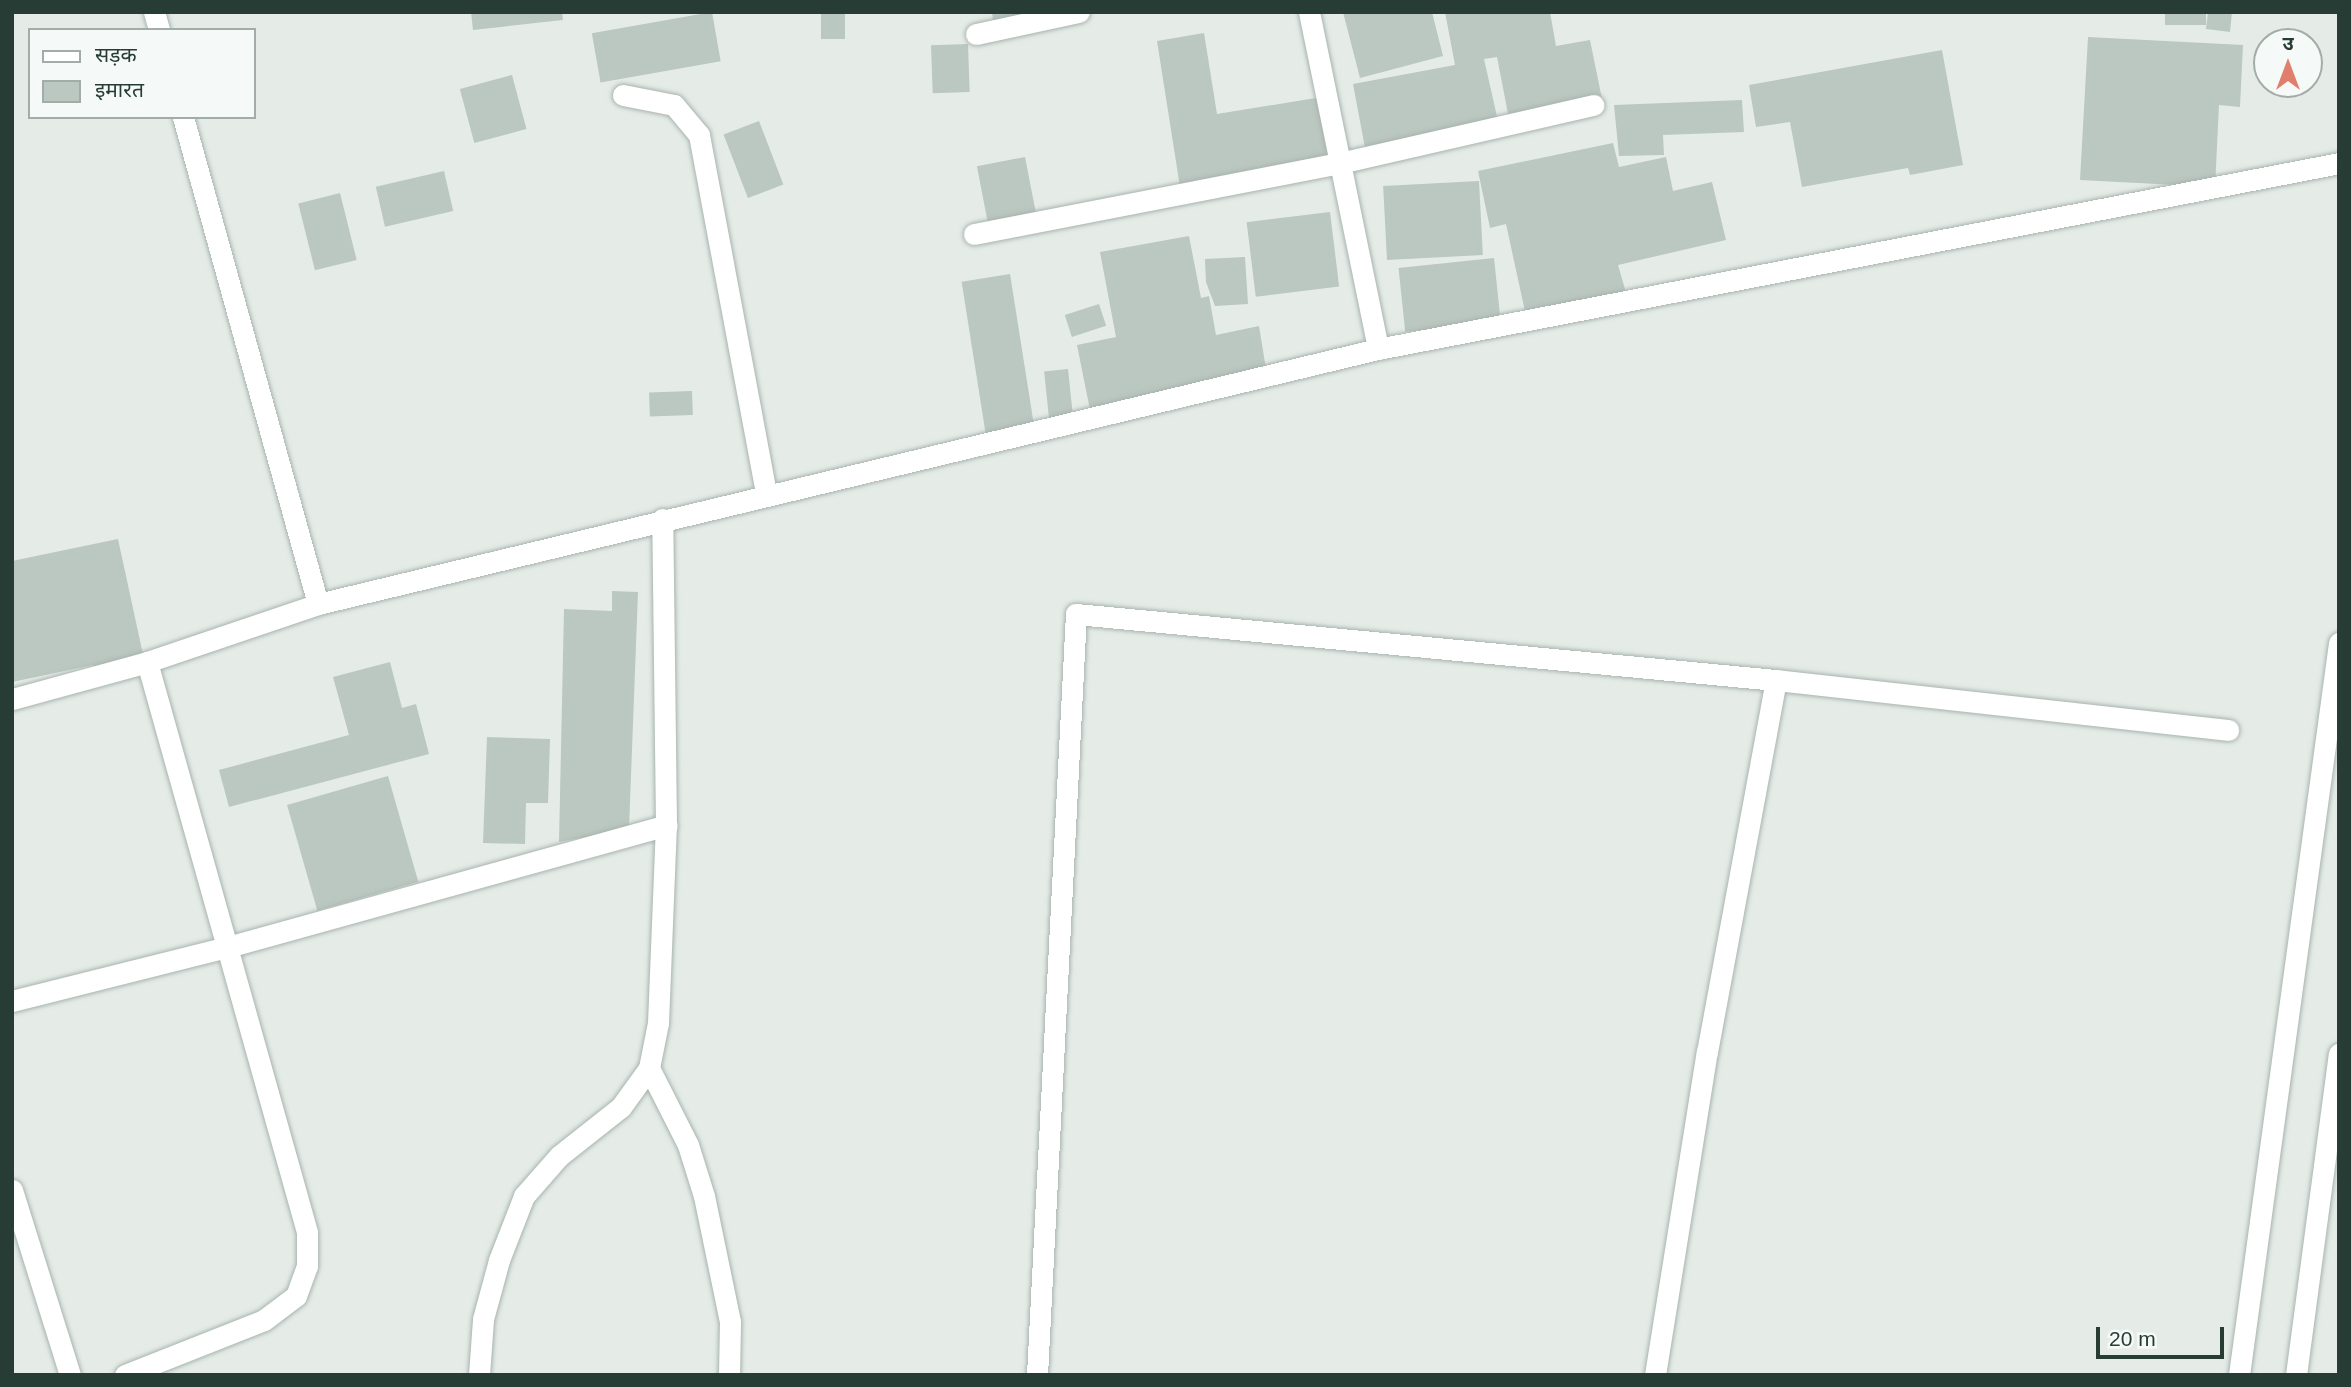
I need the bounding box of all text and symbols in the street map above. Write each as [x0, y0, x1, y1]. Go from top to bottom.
legend [28, 28, 256, 119]
north arrow [2253, 28, 2323, 98]
text: उ [2282, 33, 2294, 54]
text: सड़क [95, 43, 137, 66]
text: इमारत [95, 78, 144, 101]
scale bar [2099, 1314, 2227, 1358]
text: 20 m [2109, 1327, 2156, 1350]

